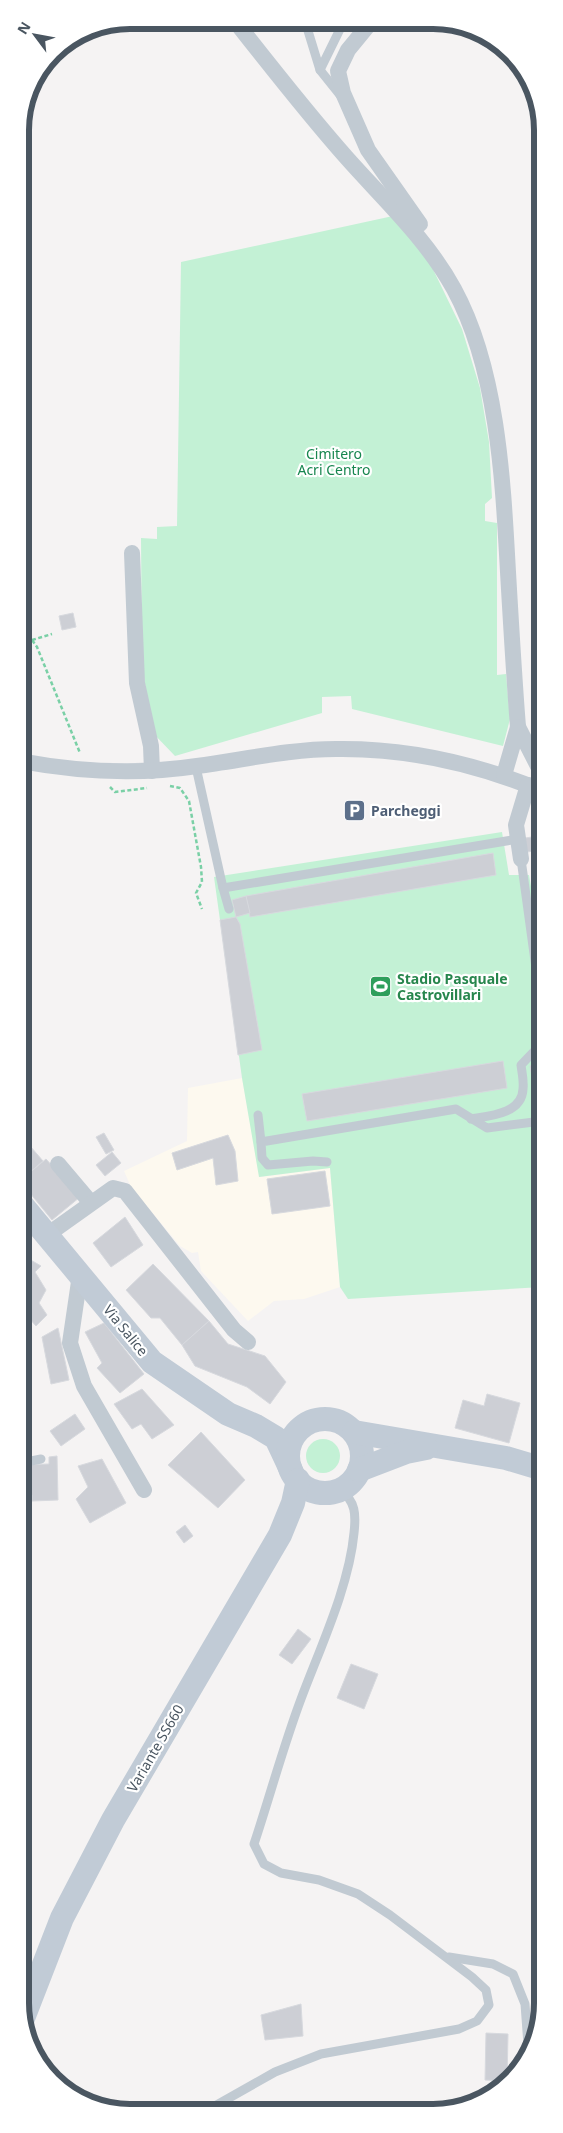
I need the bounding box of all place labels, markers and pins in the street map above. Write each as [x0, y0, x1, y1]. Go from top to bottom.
parking icon: Parcheggi [343, 798, 367, 822]
place label: Parcheggi [371, 801, 441, 820]
place label: Stadio Pasquale Castrovillari [397, 969, 508, 1004]
sports icon: Stadio Pasquale Castrovillari [369, 974, 393, 998]

